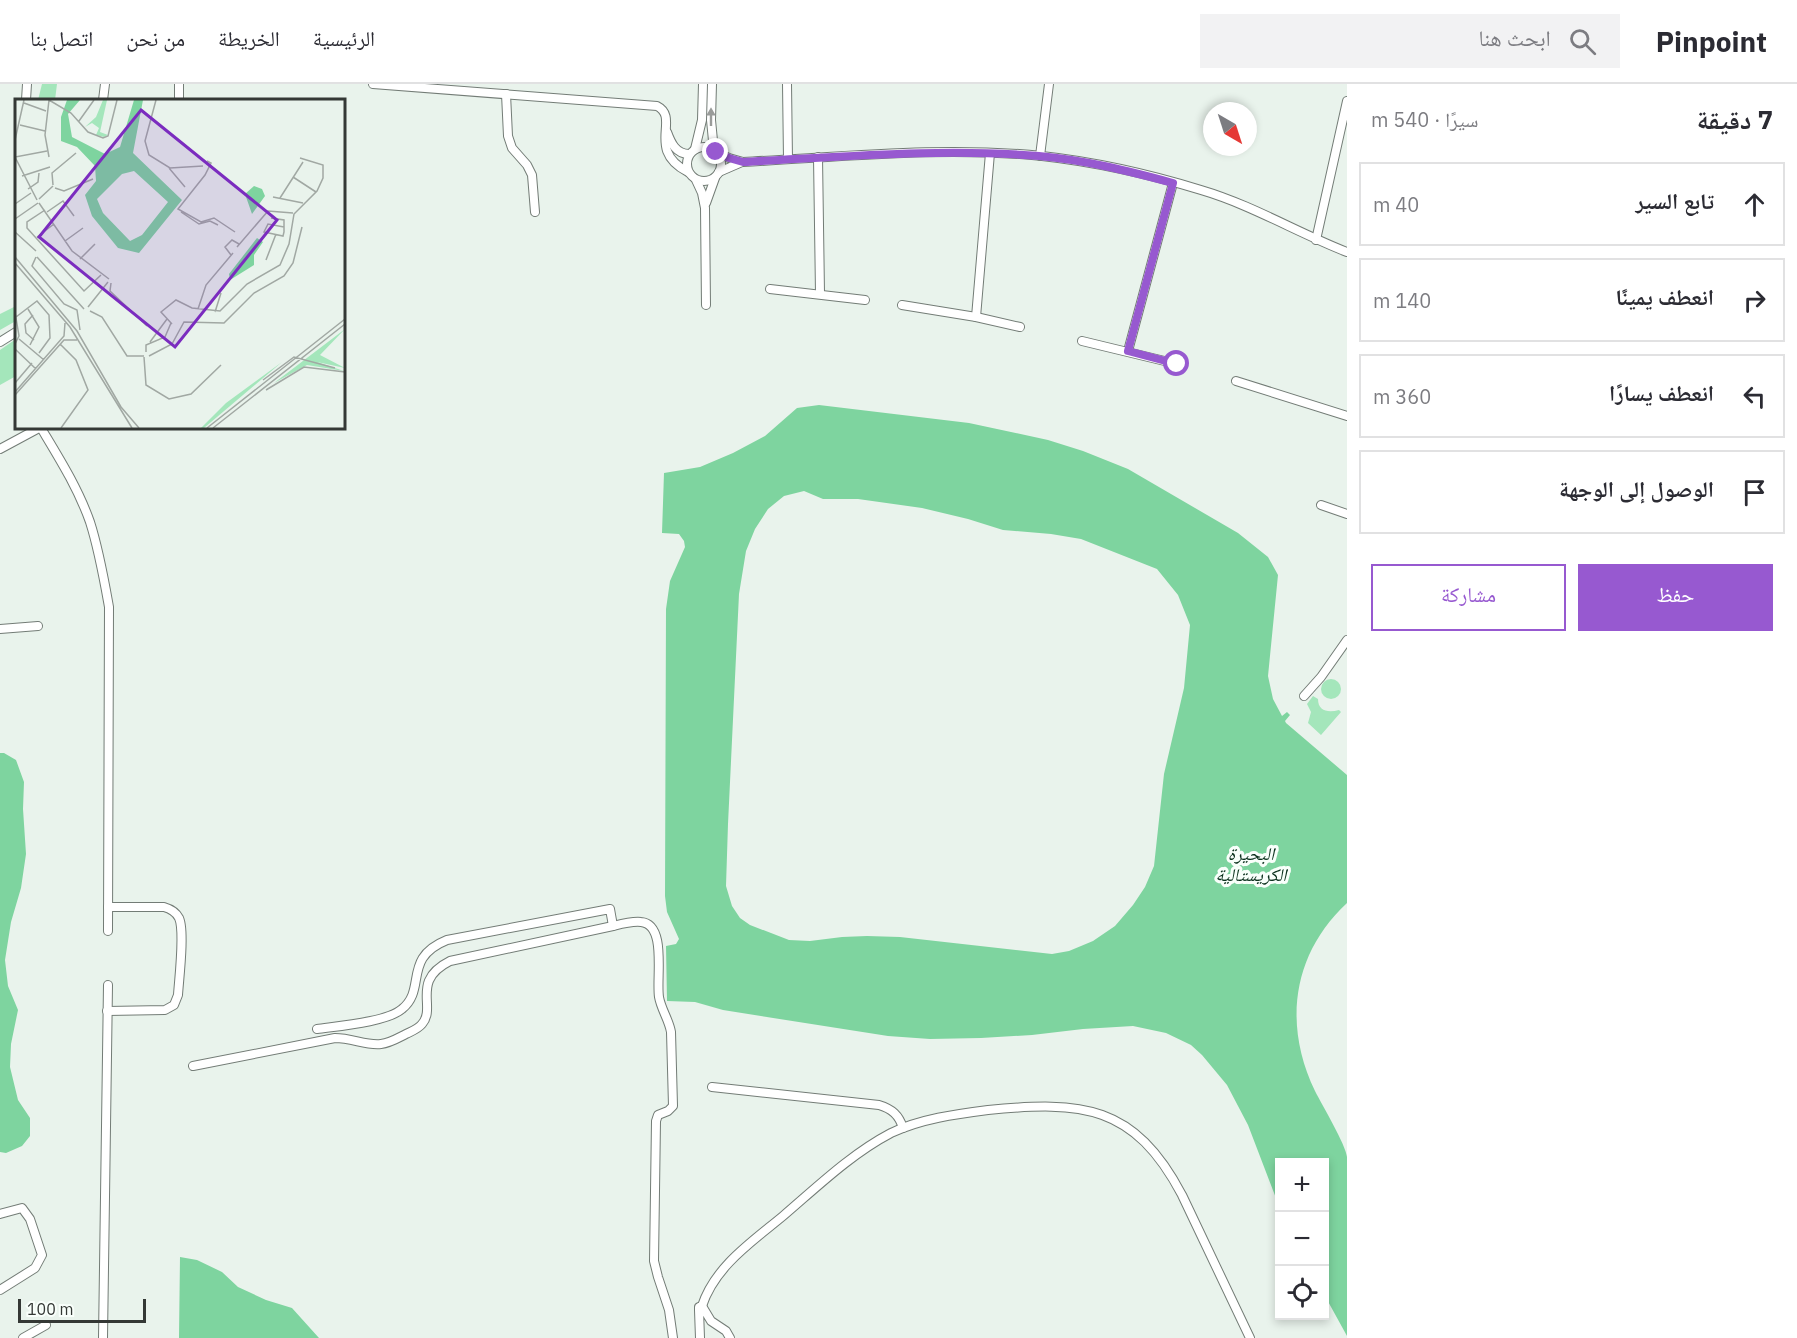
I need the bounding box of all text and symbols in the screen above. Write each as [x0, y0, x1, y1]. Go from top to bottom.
search box [1200, 14, 1620, 68]
text: ابحث هنا [1478, 23, 1551, 52]
text: Pinpoint [1656, 23, 1767, 60]
text: اتصل بنا [30, 24, 93, 52]
text: من نحن [126, 24, 185, 52]
text: الخريطة [218, 24, 280, 52]
text: الرئيسية [313, 24, 375, 52]
icon: search [1566, 25, 1599, 58]
inset map [15, 99, 345, 429]
north arrow [1203, 102, 1257, 156]
text: 7 دقيقة [1697, 102, 1773, 136]
text: سيرًا · 540 m [1371, 106, 1478, 133]
one-way arrow [706, 108, 716, 127]
route end [702, 138, 728, 164]
text: تابع السير [1635, 186, 1714, 215]
icon: ahead [1738, 188, 1771, 221]
text: 40 m [1373, 191, 1419, 218]
text: انعطف يمينًا [1616, 282, 1714, 311]
icon: right [1738, 284, 1771, 317]
text: 140 m [1373, 287, 1431, 314]
route start [1163, 350, 1189, 376]
text: انعطف يسارًا [1609, 378, 1714, 407]
icon: left [1738, 380, 1771, 413]
text: 360 m [1373, 383, 1431, 410]
text: الوصول إلى الوجهة [1559, 474, 1714, 503]
icon: arrive [1738, 476, 1771, 509]
button: مشاركة [1371, 564, 1566, 631]
button: حفظ [1578, 564, 1773, 631]
water label: البحيرة الكريستالية [1215, 842, 1288, 886]
map controls [1275, 1158, 1329, 1320]
button: + [1275, 1158, 1329, 1212]
button: − [1275, 1212, 1329, 1266]
button: locate [1275, 1266, 1329, 1320]
scale bar [18, 1296, 146, 1324]
text: 100 m [27, 1299, 74, 1319]

